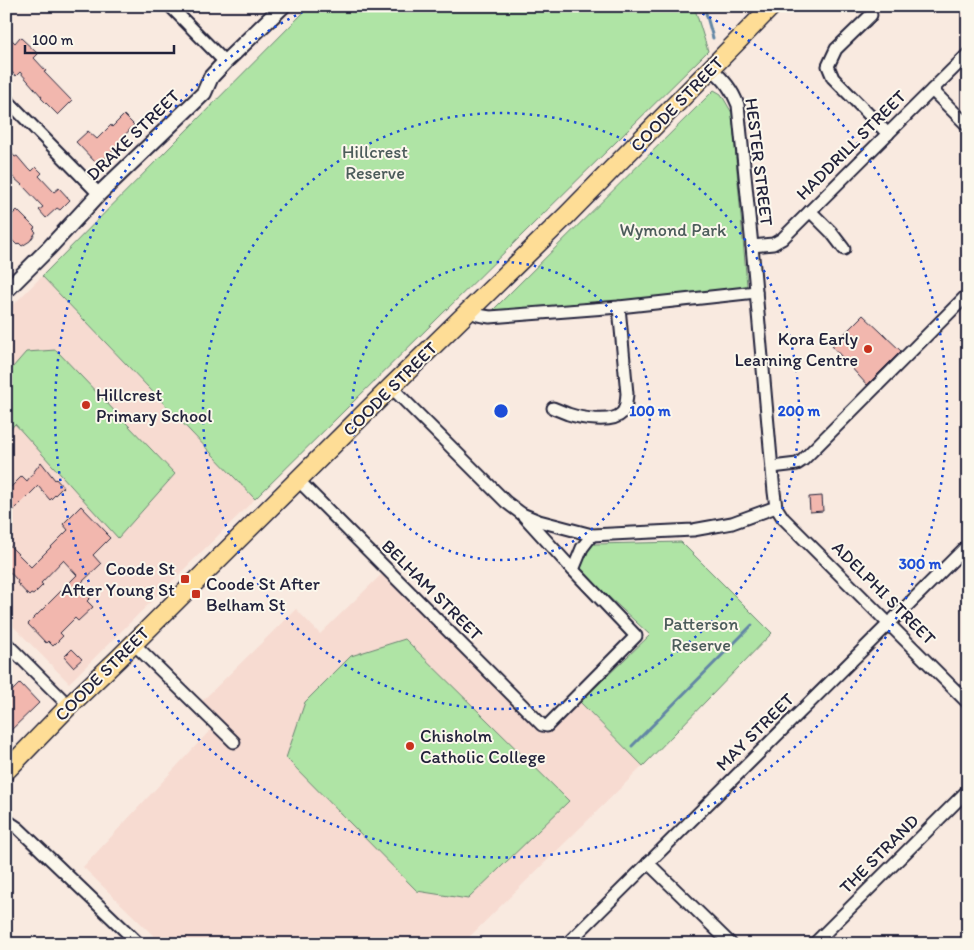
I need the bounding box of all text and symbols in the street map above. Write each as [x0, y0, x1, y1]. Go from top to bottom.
scale bar [25, 22, 174, 54]
text: 100 m [32, 31, 74, 49]
street label: COODE STREET [626, 52, 728, 156]
street label: DRAKE STREET [82, 85, 184, 185]
street label: HADDRILL STREET [791, 85, 911, 205]
street label: HESTER STREET [740, 97, 778, 227]
park label: Hillcrest Reserve [342, 141, 408, 184]
park label: Wymond Park [620, 219, 727, 241]
place label: Kora Early Learning Centre [734, 328, 859, 371]
street label: COODE STREET [338, 337, 442, 441]
marker: Kora Early Learning Centre [862, 343, 874, 355]
place label: Hillcrest Primary School [96, 384, 212, 427]
marker: Hillcrest Primary School [80, 399, 92, 411]
centre of rings [492, 402, 510, 420]
text: 100 m [629, 402, 671, 420]
text: 200 m [778, 402, 821, 420]
street label: BELHAM STREET [377, 535, 487, 645]
street label: ADELPHI STREET [828, 537, 940, 649]
text: 300 m [899, 555, 942, 573]
place label: Coode St After Young St [61, 558, 175, 601]
marker: Coode St After Young St [179, 573, 191, 585]
place label: Coode St After Belham St [206, 573, 321, 616]
marker: Coode St After Belham St [190, 588, 202, 600]
park label: Patterson Reserve [664, 613, 738, 656]
street label: COODE STREET [50, 622, 154, 726]
street label: MAY STREET [711, 688, 799, 776]
place label: Chisholm Catholic College [420, 725, 546, 768]
marker: Chisholm Catholic College [404, 740, 416, 752]
street label: THE STRAND [835, 810, 923, 898]

